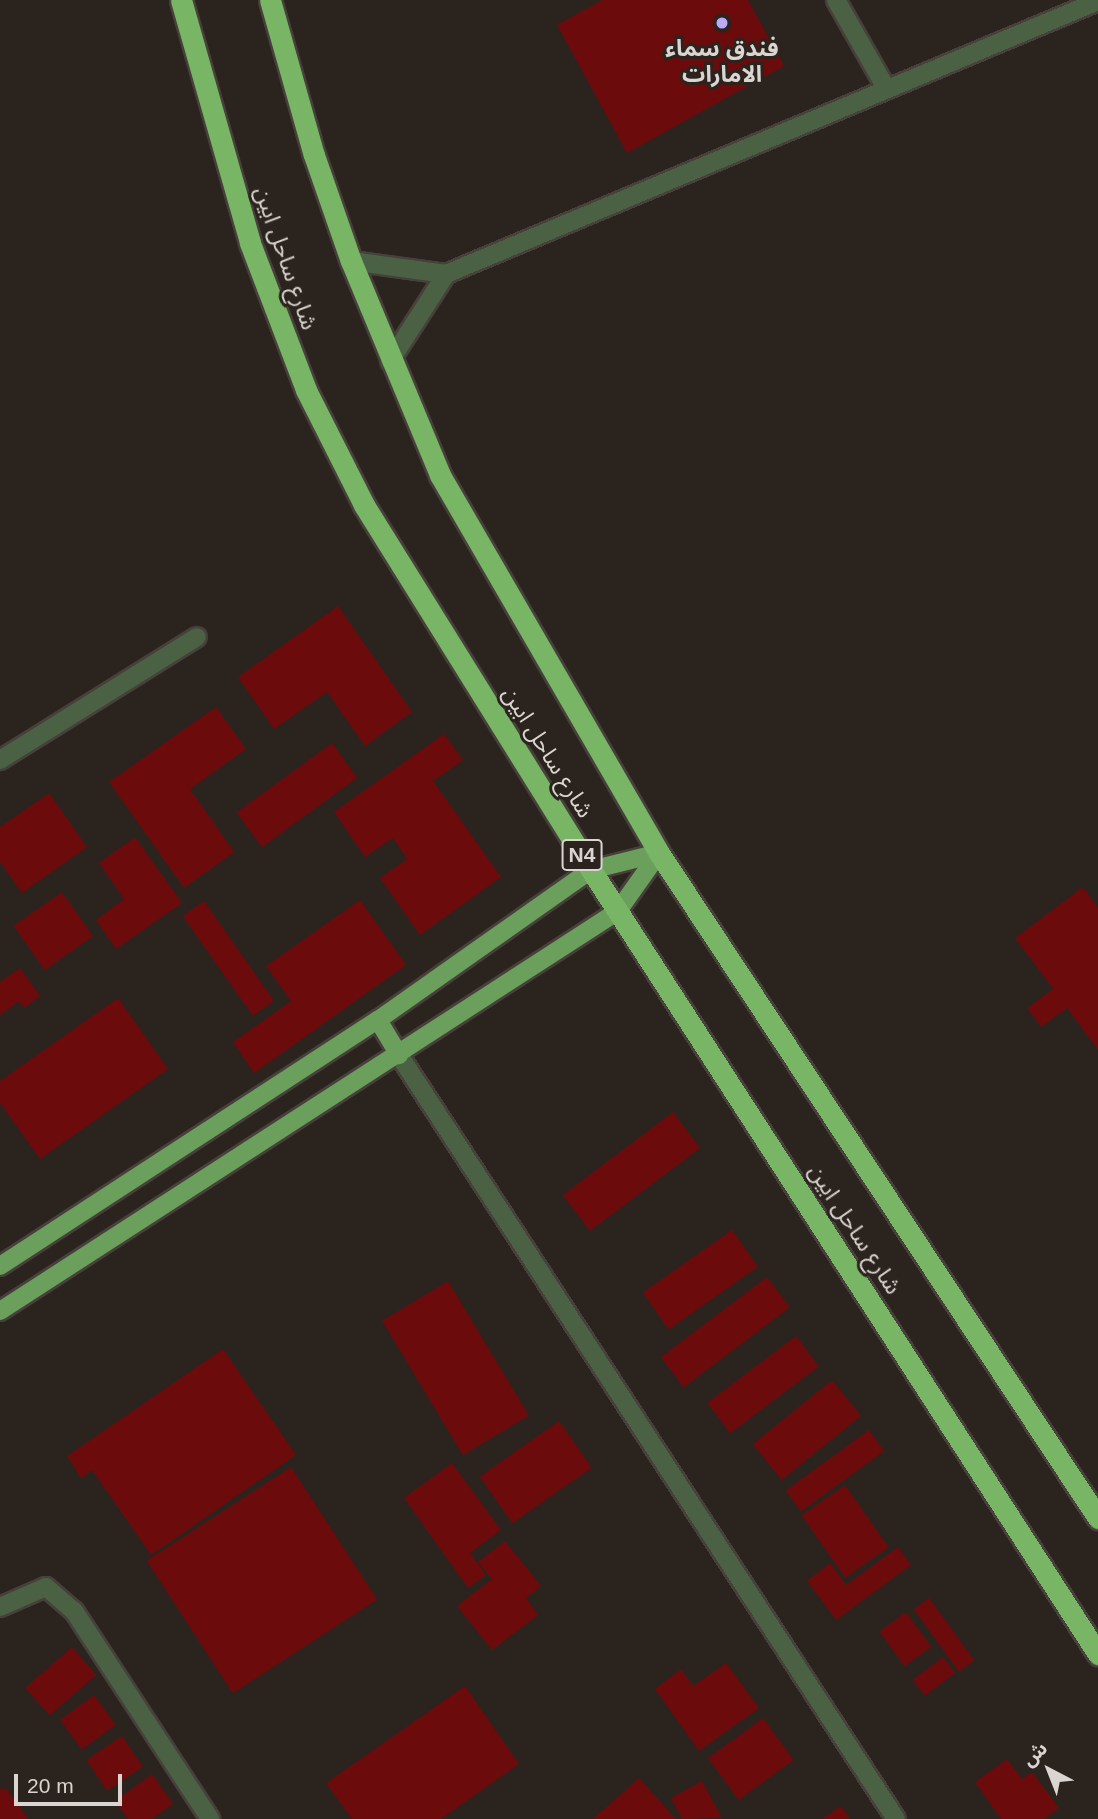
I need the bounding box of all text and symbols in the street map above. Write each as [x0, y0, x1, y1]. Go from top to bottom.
marker: فندق سماء الامارات [714, 15, 730, 31]
place label: فندق سماء الامارات [665, 34, 779, 88]
street label: شارع ساحل ابين [249, 183, 323, 333]
street label: شارع ساحل ابين [497, 681, 599, 823]
road number: N4 [561, 838, 603, 872]
street label: شارع ساحل ابين [803, 1159, 907, 1299]
north arrow [1014, 1735, 1084, 1805]
text: ش [1018, 1738, 1051, 1771]
scale bar [18, 1759, 126, 1803]
text: 20 m [27, 1774, 74, 1797]

